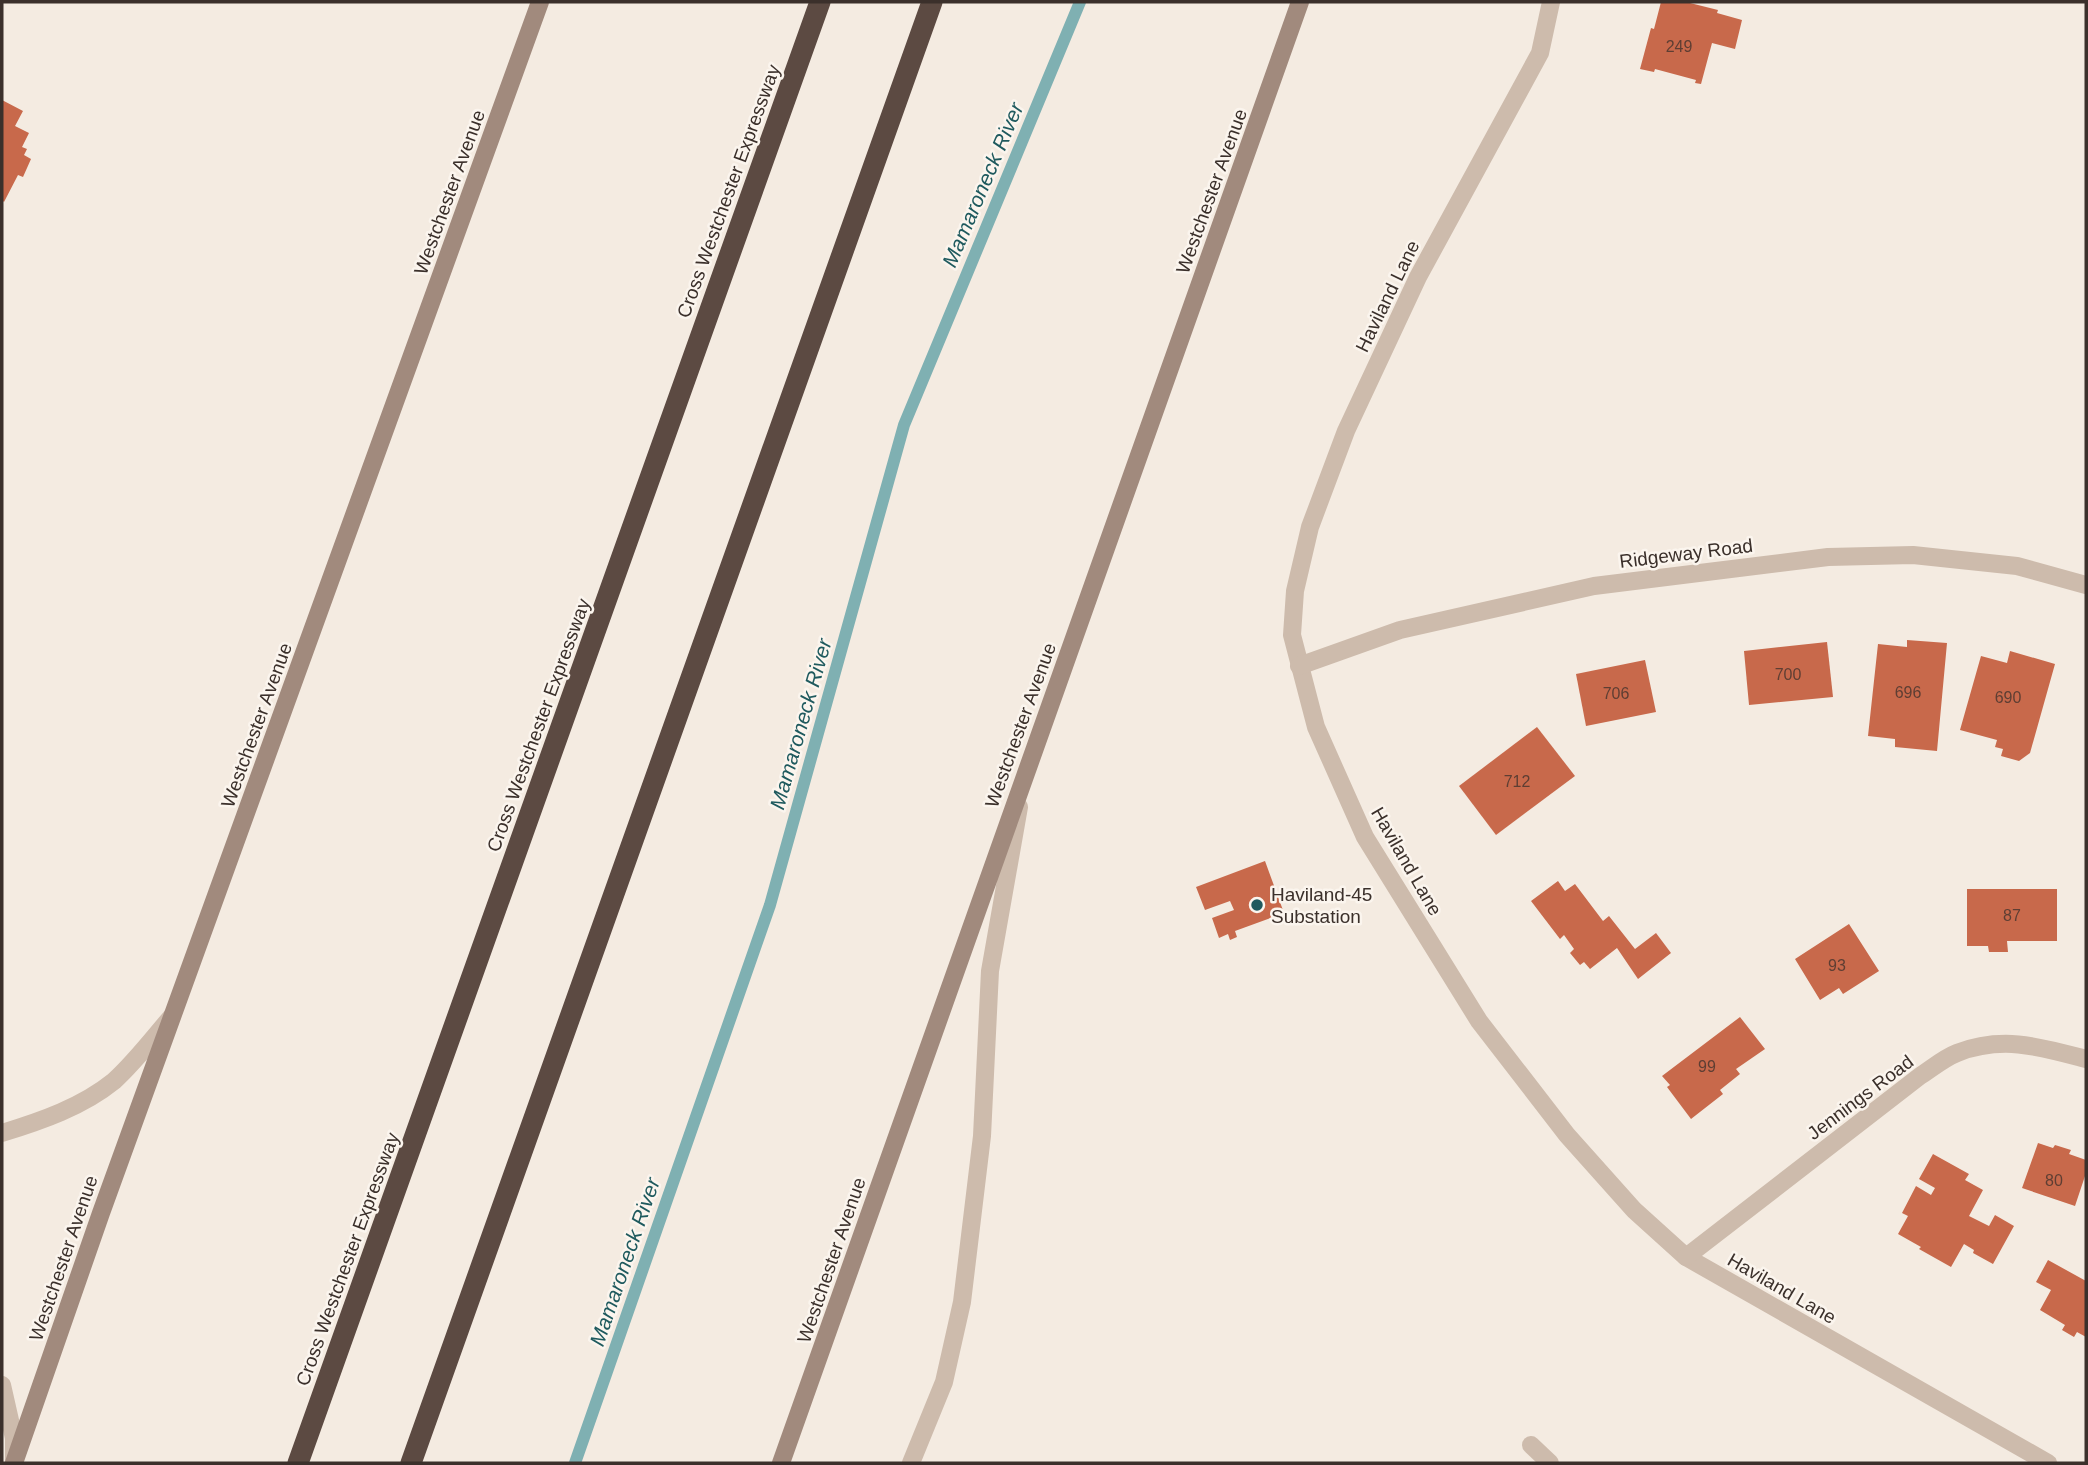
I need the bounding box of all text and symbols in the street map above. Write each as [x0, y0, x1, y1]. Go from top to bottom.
house number: 249 [1666, 38, 1692, 55]
street label: Cross Westchester Expressway [673, 61, 784, 321]
water label: Mamaroneck River [938, 98, 1028, 270]
street label: Westchester Avenue [1172, 106, 1251, 276]
street label: Westchester Avenue [410, 107, 489, 277]
street label: Haviland Lane [1351, 237, 1424, 355]
street label: Ridgeway Road [1618, 535, 1754, 572]
street label: Cross Westchester Expressway [483, 595, 594, 855]
water label: Mamaroneck River [765, 635, 836, 812]
street label: Westchester Avenue [217, 640, 296, 810]
street label: Westchester Avenue [981, 640, 1060, 810]
house number: 700 [1775, 666, 1801, 683]
house number: 696 [1895, 684, 1921, 701]
house number: 706 [1603, 685, 1629, 702]
house number: 690 [1995, 689, 2021, 706]
house number: 712 [1504, 773, 1530, 790]
street label: Haviland Lane [1367, 803, 1446, 919]
place label: Haviland-45 Substation [1271, 884, 1372, 927]
marker: Haviland-45 Substation [1249, 897, 1265, 913]
house number: 87 [2003, 907, 2021, 924]
house number: 93 [1828, 957, 1846, 974]
street label: Jennings Road [1803, 1051, 1917, 1144]
house number: 99 [1698, 1058, 1716, 1075]
street label: Cross Westchester Expressway [292, 1129, 403, 1389]
house number: 80 [2045, 1172, 2063, 1189]
street label: Westchester Avenue [25, 1173, 102, 1344]
water label: Mamaroneck River [585, 1174, 664, 1349]
street label: Westchester Avenue [793, 1175, 870, 1346]
street label: Haviland Lane [1724, 1249, 1840, 1328]

